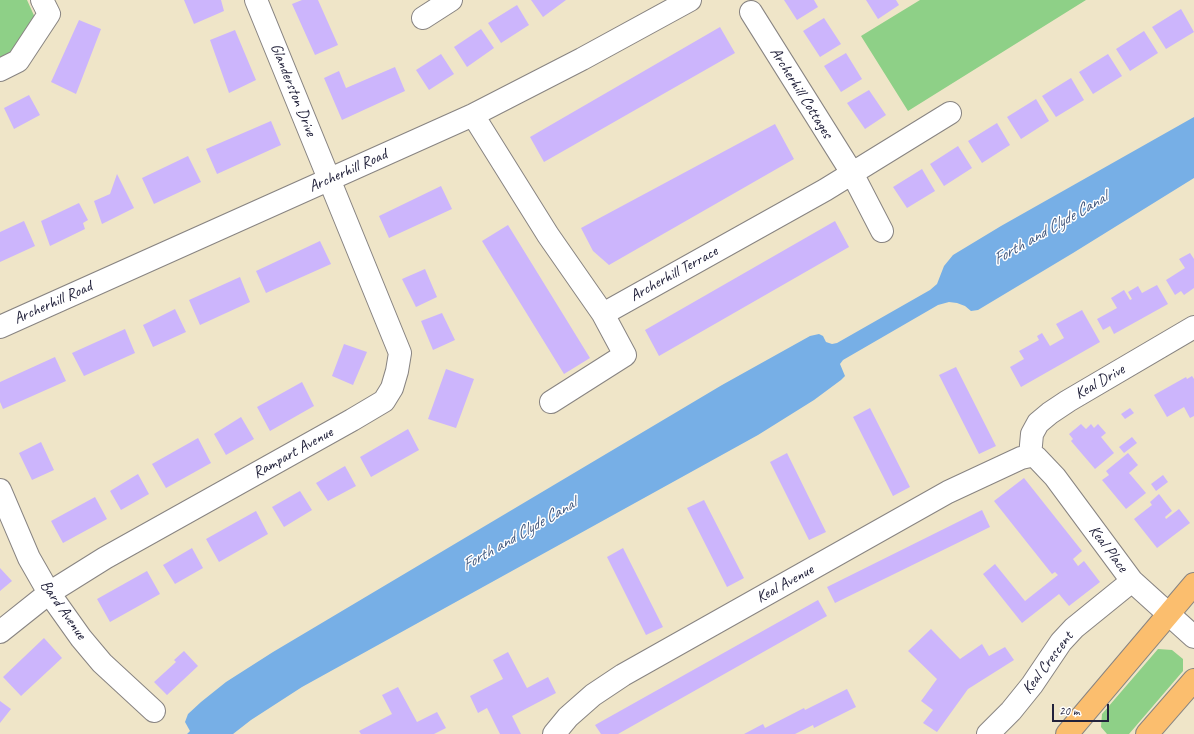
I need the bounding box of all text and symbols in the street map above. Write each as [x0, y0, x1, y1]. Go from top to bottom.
street label: Glanderston Drive [266, 41, 320, 139]
street label: Archerhill Cottages [765, 44, 837, 142]
street label: Archerhill Road [306, 145, 390, 197]
water label: Forth and Clyde Canal [989, 188, 1111, 270]
street label: Archerhill Terrace [627, 242, 721, 306]
street label: Archerhill Road [11, 277, 95, 329]
street label: Keal Drive [1072, 360, 1128, 404]
street label: Rampart Avenue [250, 423, 336, 483]
water label: Forth and Clyde Canal [458, 494, 580, 576]
street label: Keal Place [1084, 522, 1132, 576]
street label: Keal Avenue [753, 561, 817, 607]
street label: Bard Avenue [36, 577, 90, 643]
street label: Keal Crescent [1018, 628, 1078, 698]
scale bar [1054, 696, 1111, 722]
text: 20 m [1059, 703, 1079, 719]

